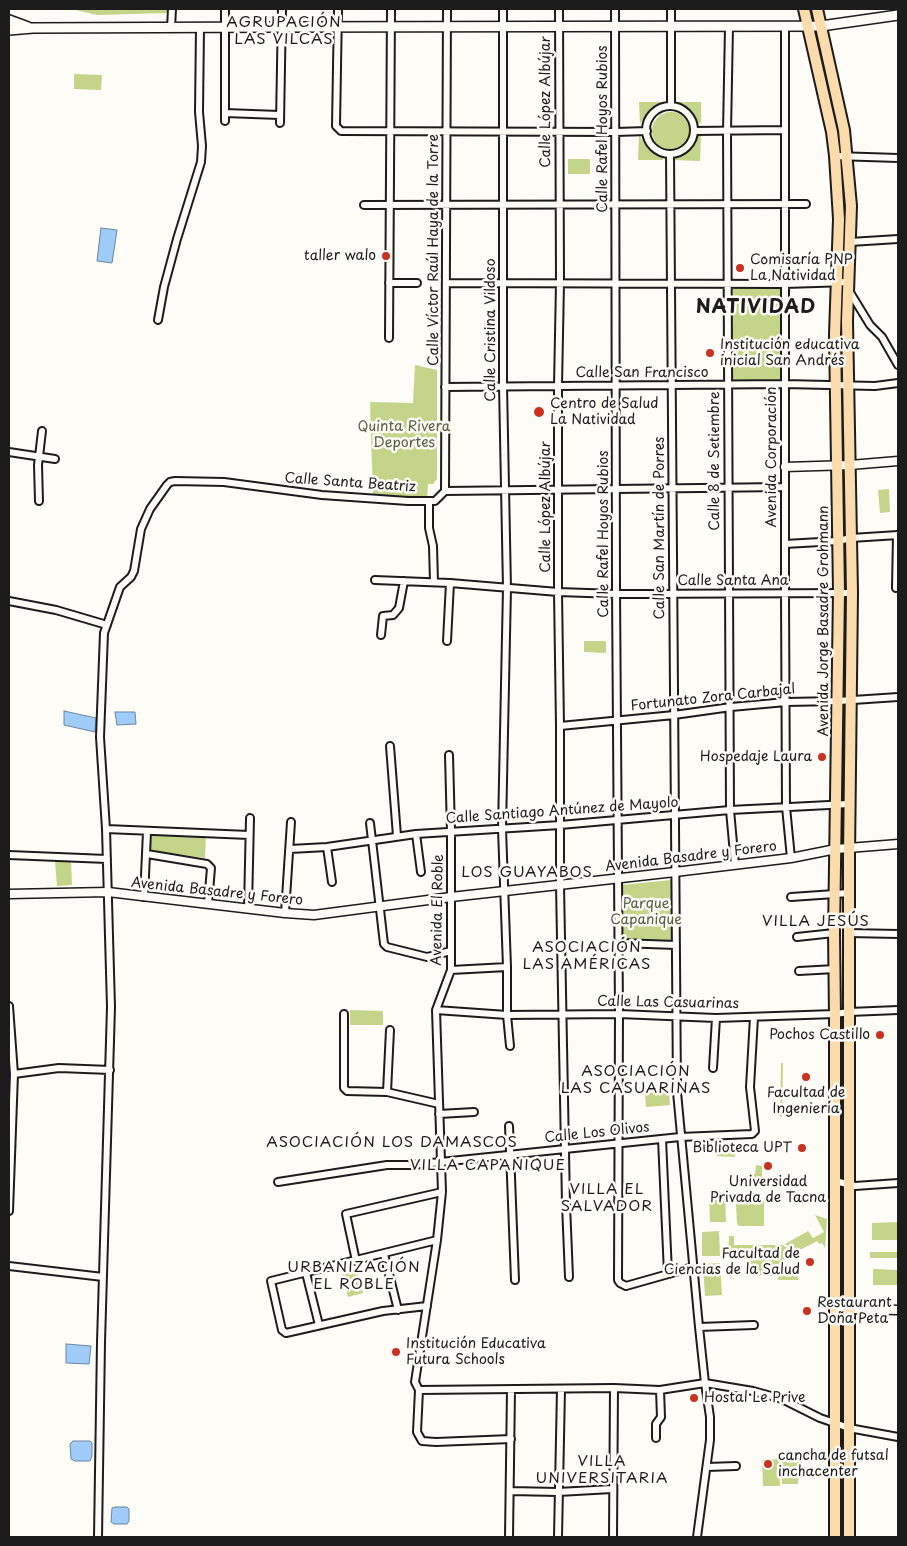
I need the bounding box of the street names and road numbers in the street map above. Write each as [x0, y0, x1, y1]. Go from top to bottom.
street label: Calle López Albújar [538, 36, 554, 168]
street label: Calle Rafel Hoyos Rubios [595, 45, 611, 213]
street label: Calle Víctor Raúl Haya de la Torre [426, 134, 442, 366]
street label: Calle Cristina Vildoso [483, 258, 499, 402]
street label: Calle San Francisco [575, 365, 709, 381]
street label: Avenida Corporación [764, 387, 780, 527]
street label: Calle 8 de Setiembre [707, 391, 723, 531]
street label: Calle San Martín de Porres [652, 436, 668, 620]
street label: Calle López Albújar [538, 441, 554, 573]
street label: Calle Rafel Hoyos Rubios [596, 450, 612, 618]
street label: Calle Santa Beatriz [284, 470, 416, 496]
street label: Avenida Jorge Basadre Grohmann [816, 505, 832, 737]
street label: Calle Santa Ana [677, 573, 789, 589]
street label: Fortunato Zora Carbajal [630, 681, 796, 715]
street label: Calle Santiago Antúnez de Mayolo [445, 794, 679, 828]
street label: Avenida Basadre y Forero [604, 838, 778, 876]
street label: Avenida El Roble [429, 854, 447, 966]
street label: Avenida Basadre y Forero [130, 875, 304, 909]
street label: Calle Las Casuarinas [597, 993, 739, 1013]
street label: Calle Los Olivos [544, 1119, 650, 1147]

